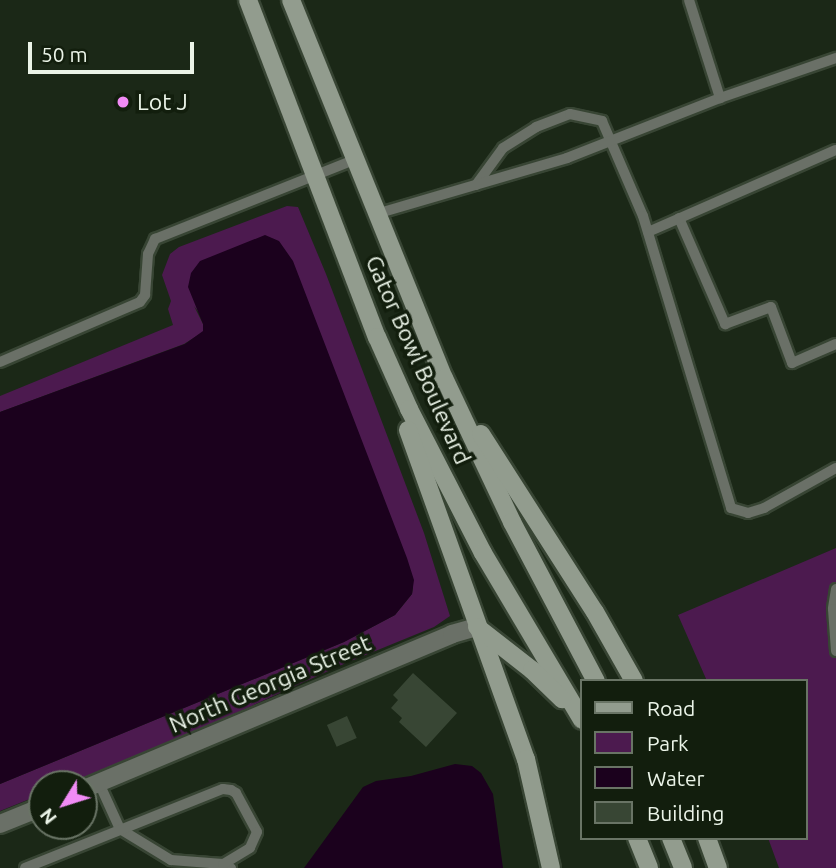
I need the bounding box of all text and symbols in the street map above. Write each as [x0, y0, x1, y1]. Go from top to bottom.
scale bar [32, 28, 198, 72]
text: 50 m [41, 42, 88, 66]
place label: Lot J [137, 88, 188, 116]
marker: Lot J [115, 94, 131, 110]
street label: Gator Bowl Boulevard [359, 251, 477, 469]
street label: North Georgia Street [165, 629, 375, 739]
legend [580, 679, 808, 840]
text: Road [647, 696, 695, 720]
text: Park [647, 731, 689, 755]
text: Water [647, 766, 705, 790]
north arrow [28, 770, 98, 840]
text: Building [647, 801, 724, 825]
text: N [35, 804, 61, 829]

